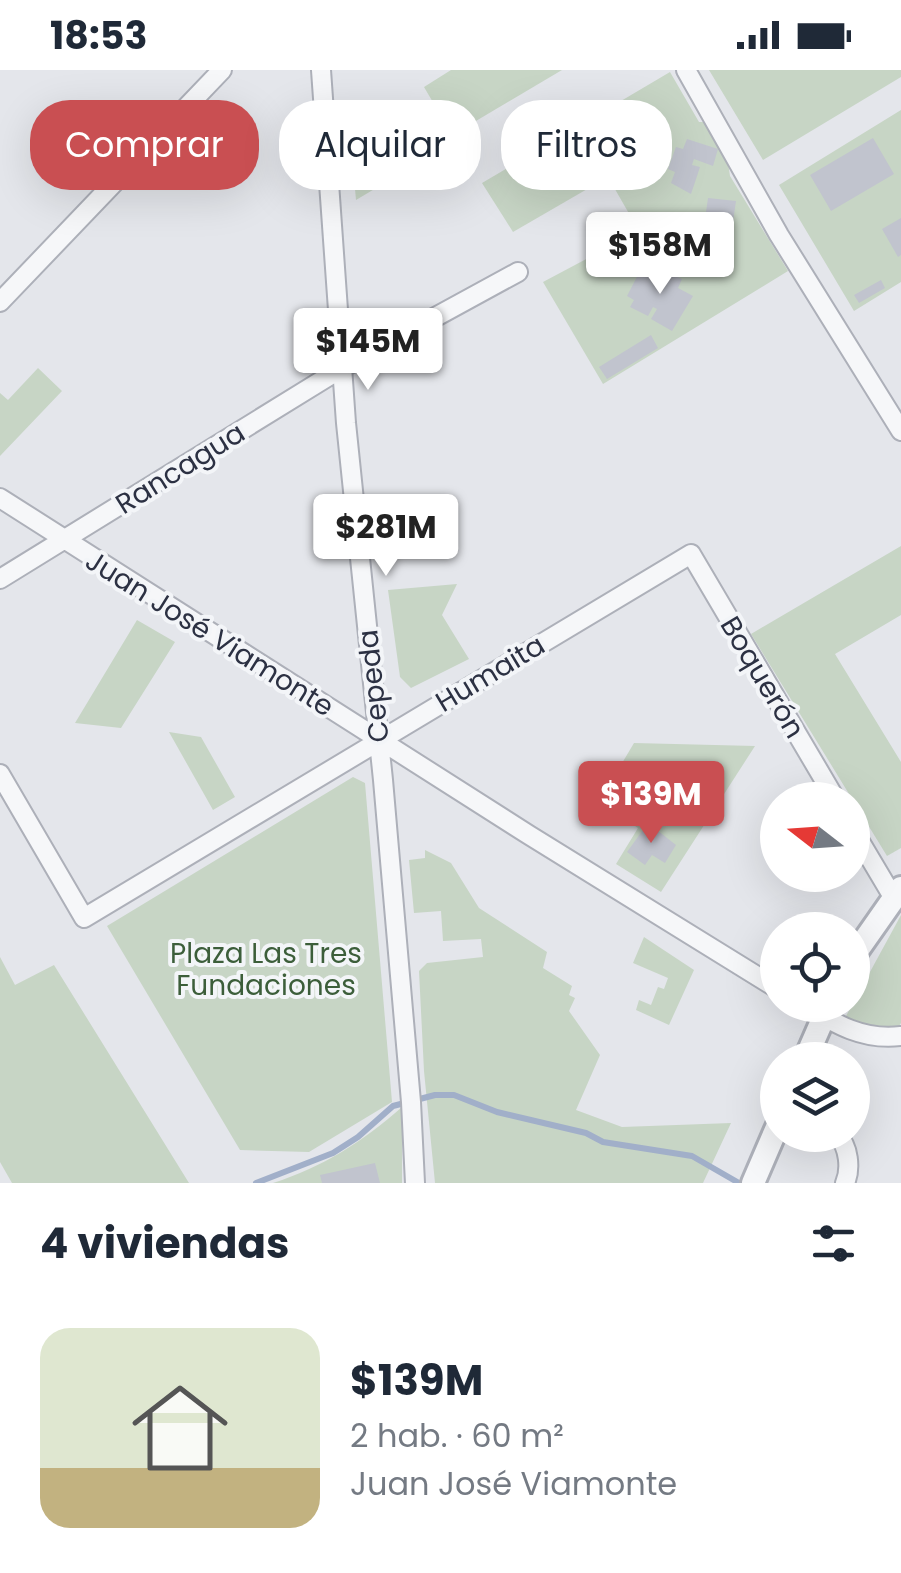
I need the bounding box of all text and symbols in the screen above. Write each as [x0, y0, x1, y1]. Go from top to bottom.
text: 18:53 [50, 9, 147, 62]
chip: Comprar [30, 100, 259, 190]
chip: Alquilar [279, 100, 481, 190]
chip: Filtros [501, 100, 672, 190]
pin: $158M [590, 212, 730, 297]
text: $158M [608, 222, 712, 267]
pin: $145M [298, 308, 438, 393]
text: $145M [316, 318, 420, 363]
street label: Rancagua [108, 413, 252, 524]
pin: $281M [316, 494, 456, 579]
text: $281M [335, 504, 437, 549]
street label: Juan José Viamonte [78, 541, 341, 726]
street label: Boquerón [711, 609, 814, 745]
street label: Humaita [428, 626, 552, 721]
street label: Cepeda [348, 628, 399, 744]
pin: $139M [581, 761, 721, 846]
text: $139M [600, 771, 702, 816]
north arrow [760, 782, 870, 892]
map controls [760, 782, 870, 1152]
button: locate [760, 912, 870, 1022]
park label: Plaza Las Tres Fundaciones [170, 934, 362, 1005]
button: layers [760, 1042, 870, 1152]
text: 4 viviendas [40, 1214, 289, 1273]
icon: filters [806, 1216, 861, 1271]
text: $139M [350, 1351, 483, 1410]
icon: home [120, 1368, 240, 1488]
text: 2 hab. · 60 m² [350, 1413, 564, 1458]
text: Juan José Viamonte [350, 1461, 677, 1506]

